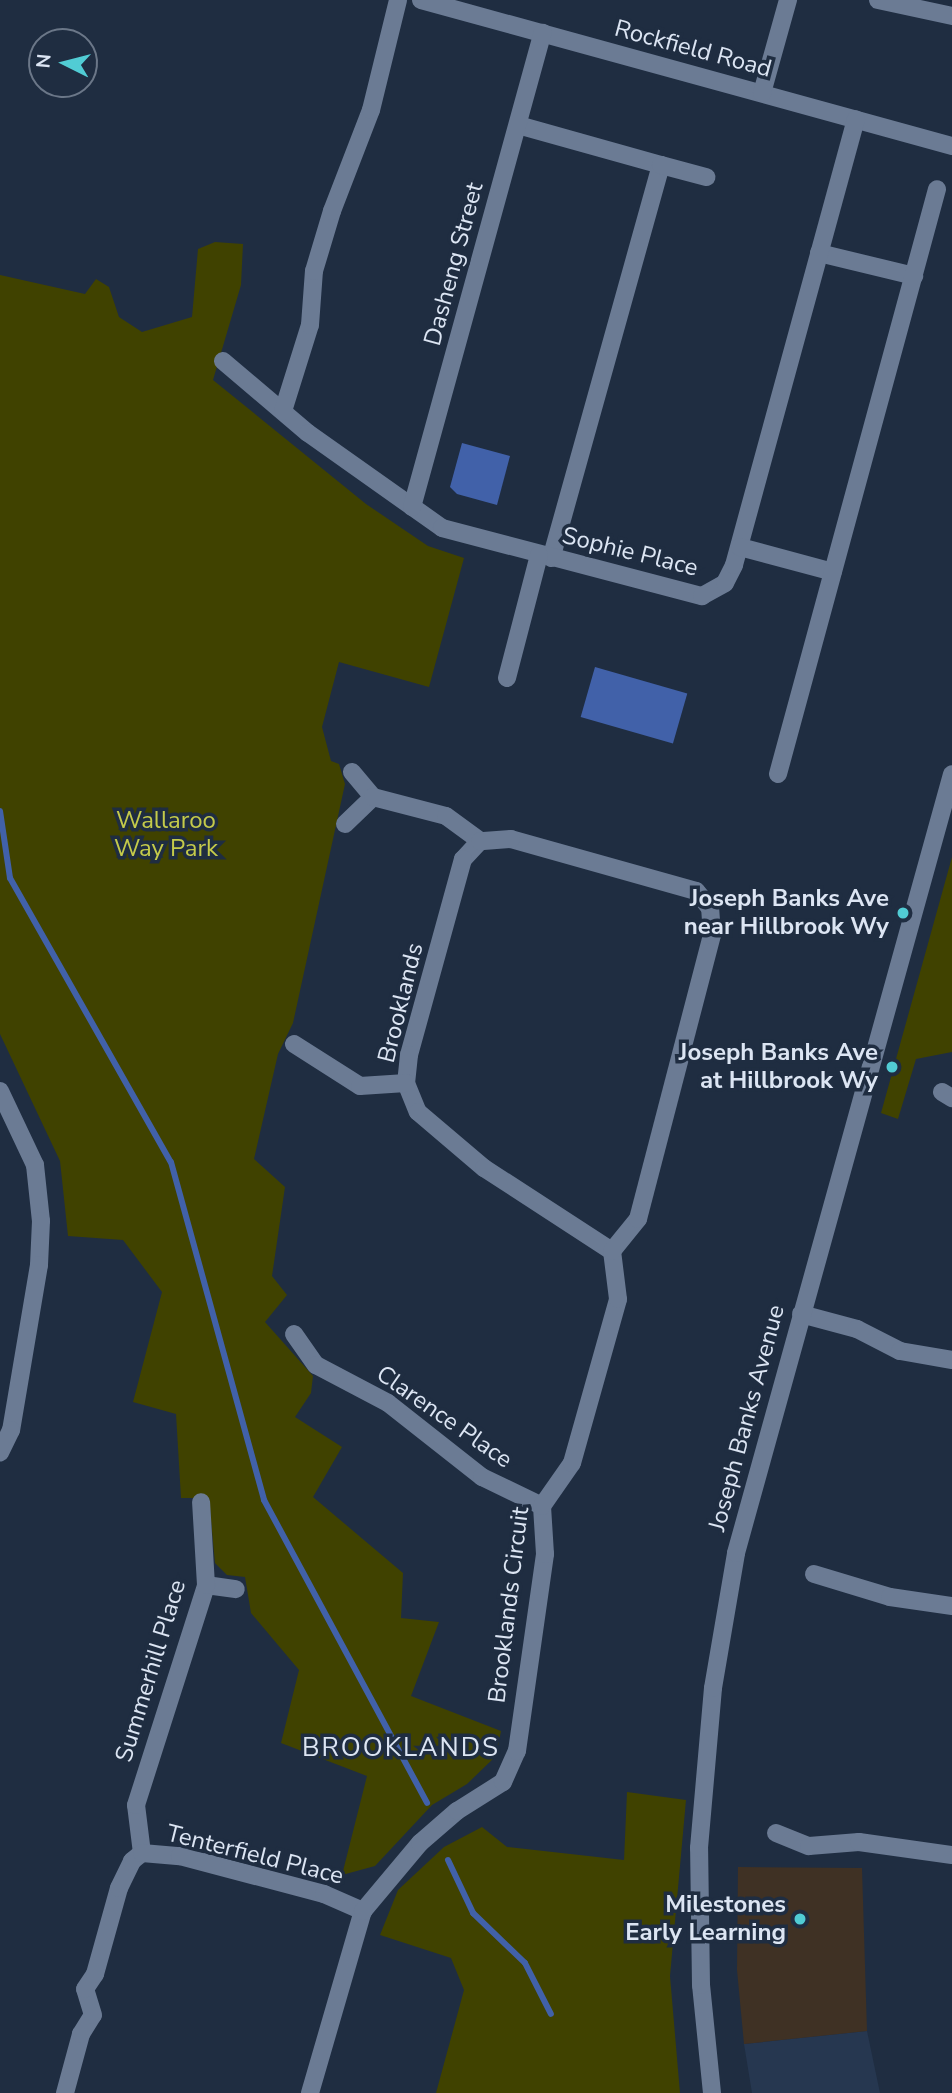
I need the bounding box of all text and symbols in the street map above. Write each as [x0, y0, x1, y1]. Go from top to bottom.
street label: Rockfield Road [611, 14, 775, 84]
north arrow [28, 28, 98, 98]
text: N [30, 53, 58, 69]
street label: Dasheng Street [418, 179, 490, 349]
street label: Sophie Place [559, 521, 701, 583]
park label: Wallaroo Way Park [114, 807, 218, 863]
place label: Joseph Banks Ave near Hillbrook Wy [684, 885, 889, 941]
marker: Joseph Banks Ave near Hillbrook Wy [895, 905, 911, 921]
street label: Brooklands [372, 940, 430, 1066]
place label: Joseph Banks Ave at Hillbrook Wy [679, 1039, 878, 1095]
marker: Joseph Banks Ave at Hillbrook Wy [884, 1059, 900, 1075]
street label: Joseph Banks Avenue [703, 1302, 791, 1534]
street label: Clarence Place [371, 1360, 517, 1474]
street label: Brooklands Circuit [483, 1505, 535, 1705]
street label: Summerhill Place [110, 1576, 192, 1766]
district label: BROOKLANDS [303, 1732, 499, 1764]
street label: Tenterfield Place [164, 1819, 346, 1891]
place label: Milestones Early Learning [625, 1891, 786, 1947]
marker: Milestones Early Learning [792, 1911, 808, 1927]

